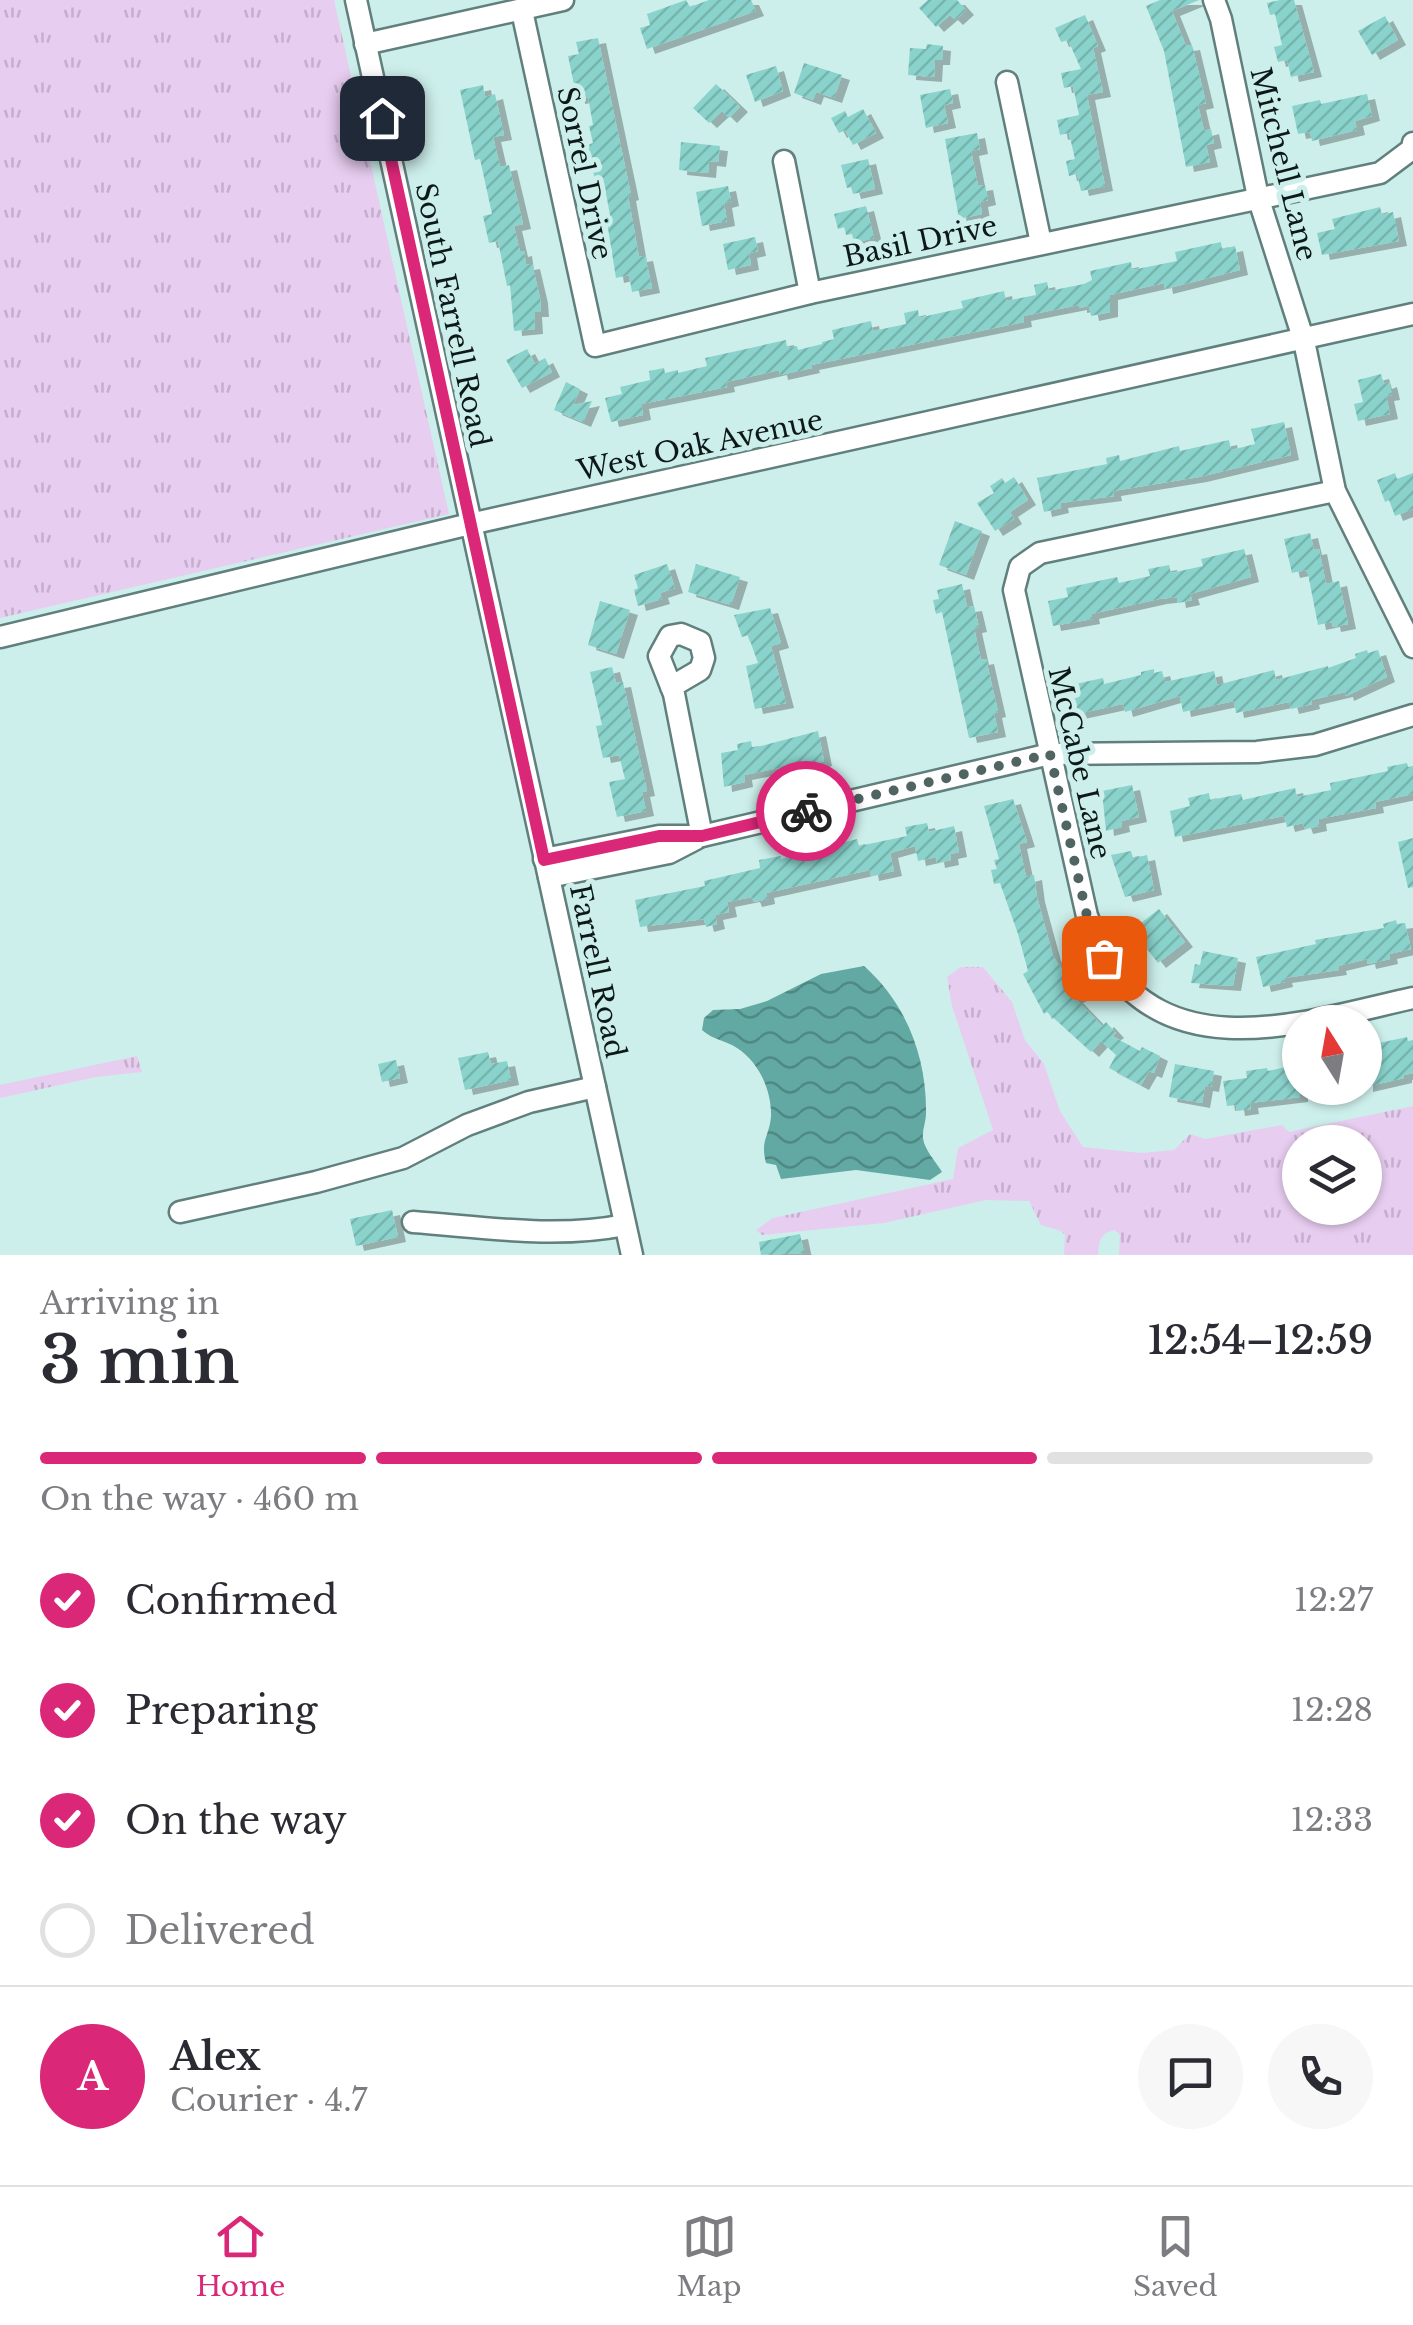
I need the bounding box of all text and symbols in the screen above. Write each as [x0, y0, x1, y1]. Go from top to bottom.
street label: Mitchell Lane [1243, 64, 1324, 265]
pin [340, 76, 425, 161]
street label: Sorrel Drive [549, 83, 620, 263]
icon: home [355, 91, 410, 146]
street label: South Farrell Road [407, 180, 498, 451]
street label: Basil Drive [840, 208, 1000, 275]
street label: West Oak Avenue [573, 402, 826, 489]
street label: McCabe Lane [1040, 663, 1119, 863]
courier [756, 761, 856, 861]
icon: bike [779, 784, 834, 839]
street label: Farrell Road [562, 881, 633, 1061]
pin [1062, 916, 1147, 1001]
icon: bag [1077, 931, 1132, 986]
north arrow [1282, 1005, 1382, 1105]
map controls [1282, 1005, 1382, 1225]
button: layers [1282, 1125, 1382, 1225]
text: Arriving in [40, 1283, 219, 1323]
text: 12:54–12:59 [1148, 1317, 1373, 1364]
text: 3 min [40, 1320, 240, 1401]
text: On the way · 460 m [40, 1479, 359, 1519]
icon: check [40, 1573, 95, 1628]
text: Confirmed [125, 1577, 338, 1624]
text: 12:27 [1294, 1580, 1373, 1620]
icon: check [40, 1683, 95, 1738]
text: Preparing [125, 1687, 317, 1734]
text: 12:28 [1291, 1690, 1373, 1730]
icon: check [40, 1793, 95, 1848]
text: On the way [125, 1797, 347, 1844]
text: 12:33 [1290, 1800, 1373, 1840]
text: Delivered [125, 1907, 315, 1954]
button: chat [1138, 2024, 1243, 2129]
button: phone [1268, 2024, 1373, 2129]
text: Alex [170, 2033, 261, 2080]
text: A [77, 2053, 108, 2100]
text: Courier · 4.7 [170, 2080, 367, 2120]
tab: Home [196, 2209, 285, 2304]
tab: Map [677, 2209, 742, 2304]
tab: Saved [1133, 2209, 1217, 2304]

